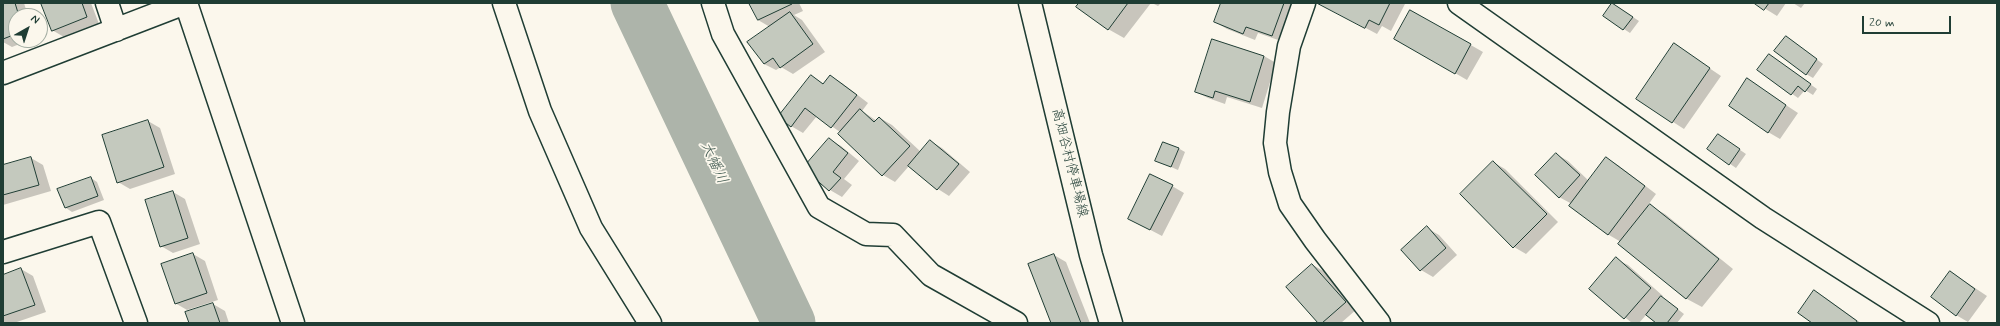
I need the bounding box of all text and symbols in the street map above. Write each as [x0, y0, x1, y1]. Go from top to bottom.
north arrow [8, 8, 48, 48]
scale bar [1864, 8, 1953, 34]
text: N [28, 12, 42, 27]
text: 20 m [1869, 15, 1895, 31]
street label: 高畑谷村停車場線 [1047, 107, 1091, 219]
water label: 大幡川 [695, 139, 731, 187]

